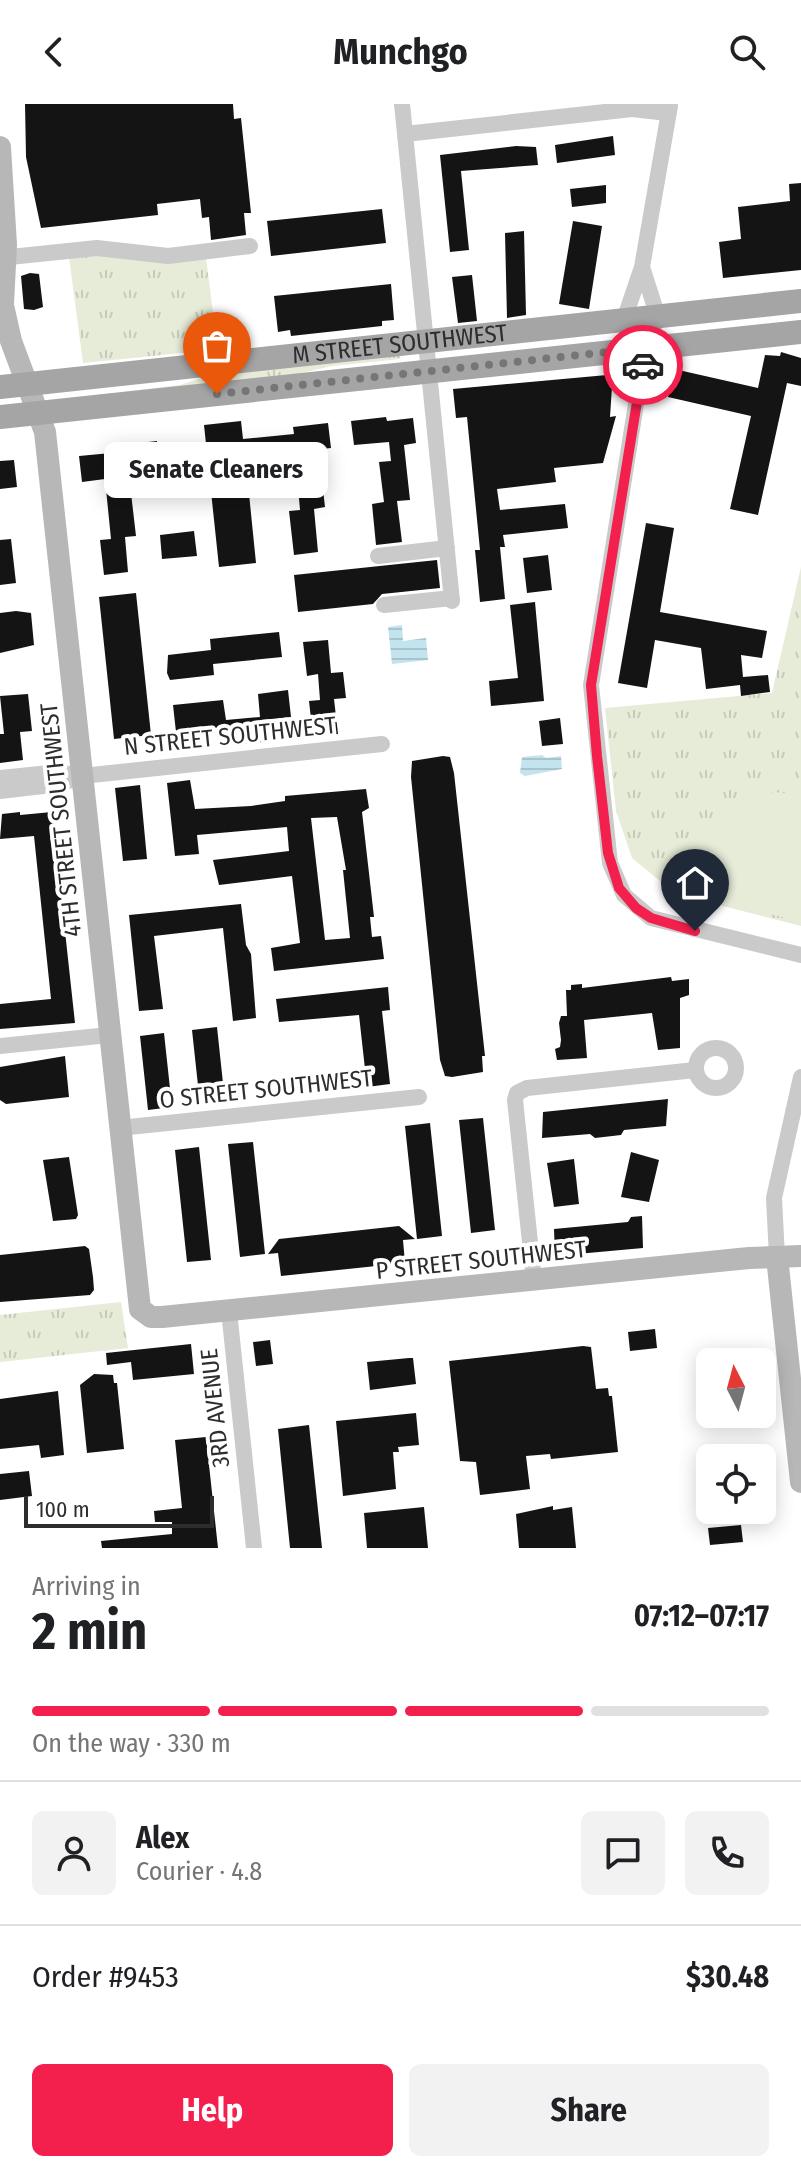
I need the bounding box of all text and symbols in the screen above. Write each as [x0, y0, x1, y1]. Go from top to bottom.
icon: back [32, 30, 76, 74]
text: Munchgo [333, 30, 468, 74]
icon: search [725, 30, 769, 74]
pin [183, 312, 251, 394]
street label: M STREET SOUTHWEST [291, 319, 509, 370]
icon: bag [195, 324, 239, 368]
courier [603, 325, 683, 405]
icon: car [621, 343, 665, 387]
callout: Senate Cleaners [105, 442, 329, 498]
text: Senate Cleaners [129, 454, 303, 485]
street label: 4TH STREET SOUTHWEST [35, 702, 87, 938]
street label: N STREET SOUTHWEST [122, 711, 338, 761]
pin [661, 849, 729, 931]
icon: home [673, 861, 717, 905]
street label: O STREET SOUTHWEST [158, 1064, 374, 1114]
street label: P STREET SOUTHWEST [374, 1235, 588, 1285]
street label: 3RD AVENUE [195, 1347, 235, 1469]
north arrow [696, 1348, 776, 1428]
map controls [696, 1348, 776, 1524]
button: locate [696, 1444, 776, 1524]
scale bar [24, 1492, 214, 1528]
text: 100 m [36, 1496, 90, 1523]
text: Arriving in [32, 1571, 141, 1602]
text: 07:12–07:17 [634, 1598, 769, 1634]
text: 2 min [32, 1600, 147, 1663]
text: On the way · 330 m [32, 1728, 231, 1759]
button: person [32, 1811, 116, 1895]
button: chat [581, 1811, 665, 1895]
button: phone [685, 1811, 769, 1895]
text: Alex [136, 1820, 189, 1856]
text: Courier · 4.8 [136, 1856, 262, 1887]
text: Order #9453 [32, 1959, 179, 1995]
text: $30.48 [686, 1959, 769, 1995]
button: Help [32, 2064, 393, 2156]
button: Share [409, 2064, 769, 2156]

